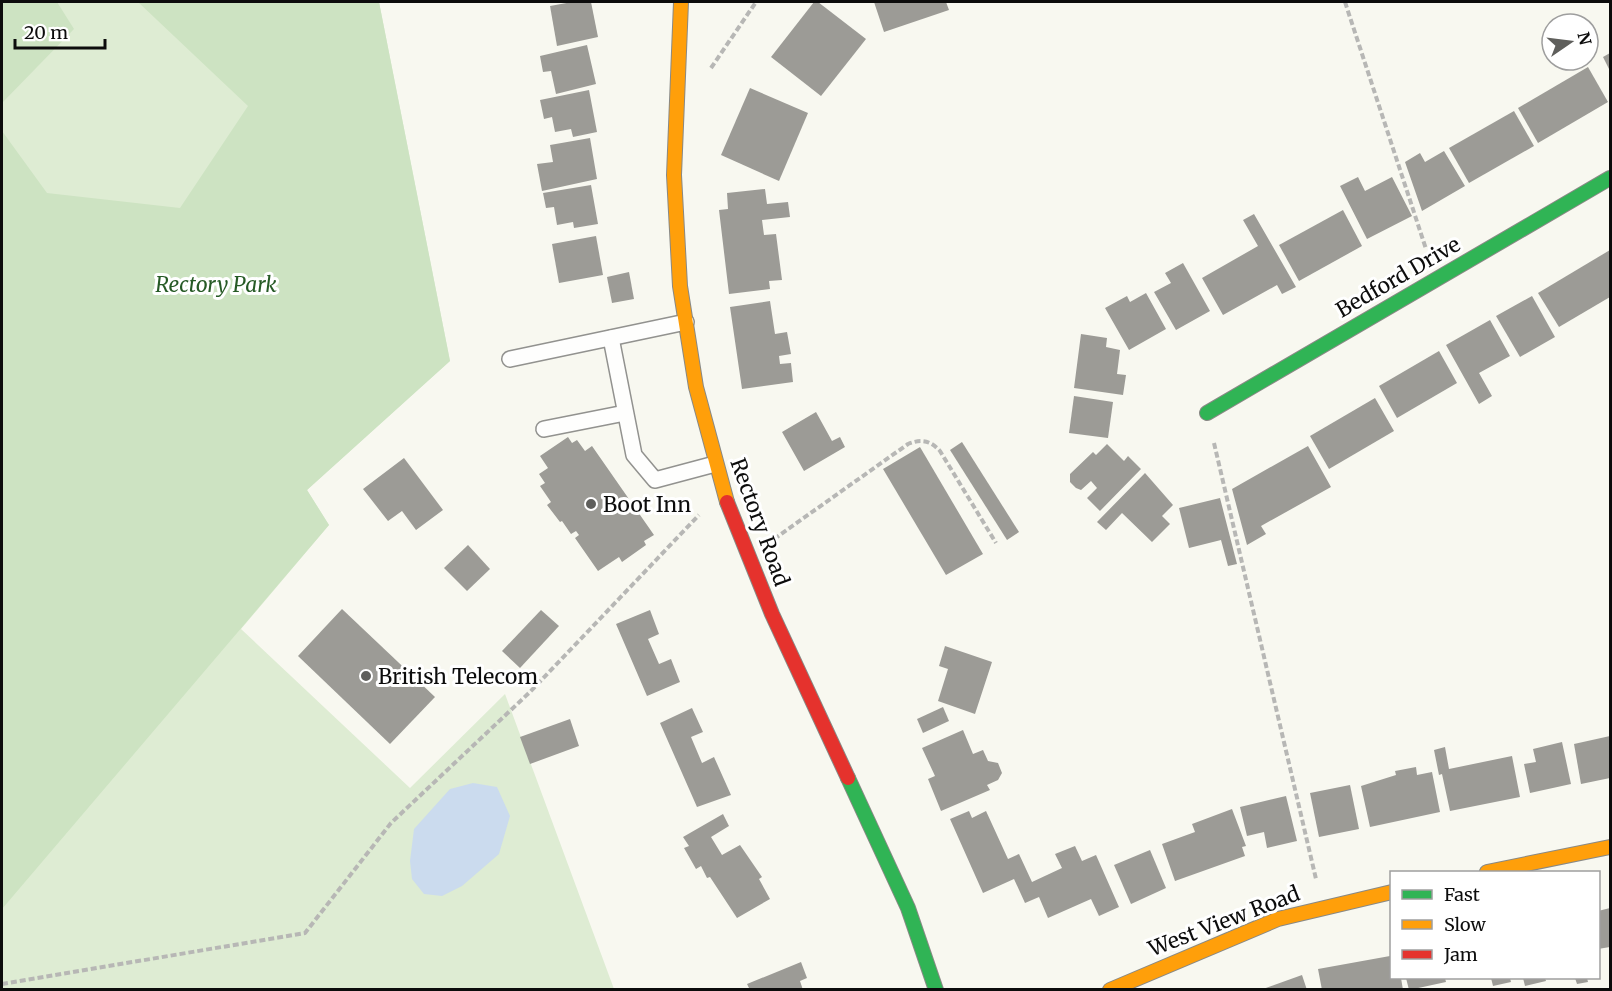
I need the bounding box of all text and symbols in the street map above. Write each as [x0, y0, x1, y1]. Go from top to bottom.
scale bar [15, 12, 105, 50]
north arrow [1540, 12, 1600, 72]
text: 20 m [24, 21, 68, 44]
text: N [1573, 30, 1596, 47]
street label: Bedford Drive [1331, 230, 1465, 324]
park label: Rectory Park [155, 271, 277, 298]
street label: Rectory Road [724, 454, 796, 590]
place label: Boot Inn [603, 491, 691, 518]
marker: Boot Inn [584, 497, 598, 511]
place label: British Telecom [378, 663, 538, 690]
marker: British Telecom [359, 669, 373, 683]
legend [1390, 871, 1600, 979]
street label: West View Road [1144, 880, 1304, 963]
text: Fast [1444, 883, 1480, 906]
text: Slow [1444, 913, 1487, 936]
text: Jam [1443, 943, 1478, 966]

